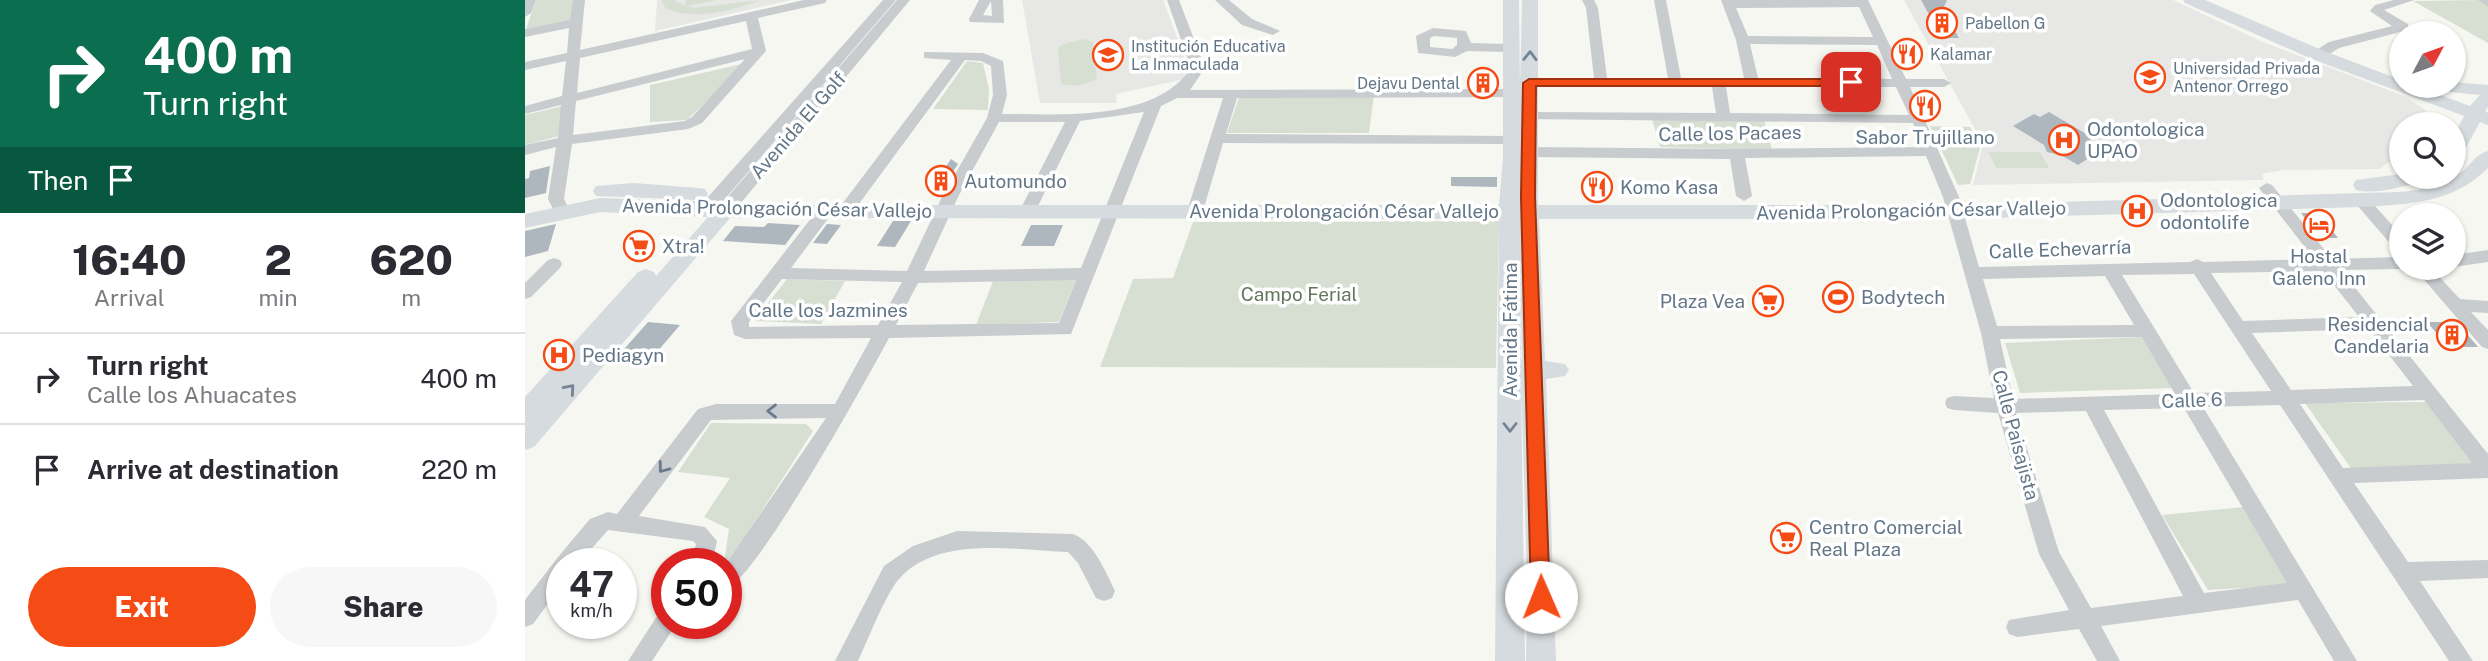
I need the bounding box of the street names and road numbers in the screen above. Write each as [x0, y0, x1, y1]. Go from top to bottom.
street label: Avenida El Golf [746, 67, 850, 183]
street label: Calle los Pacaes [1658, 121, 1802, 145]
street label: Avenida Prolongación César Vallejo [622, 194, 932, 222]
street label: Avenida Prolongación César Vallejo [1756, 196, 2066, 224]
street label: Avenida Prolongación César Vallejo [1189, 200, 1499, 222]
street label: Calle Echevarría [1988, 236, 2132, 262]
street label: Avenida Fátima [1499, 263, 1521, 397]
street label: Calle los Jazmines [748, 299, 908, 321]
street label: Calle Paisajista [1988, 368, 2044, 502]
street label: Calle 6 [2161, 388, 2223, 412]

